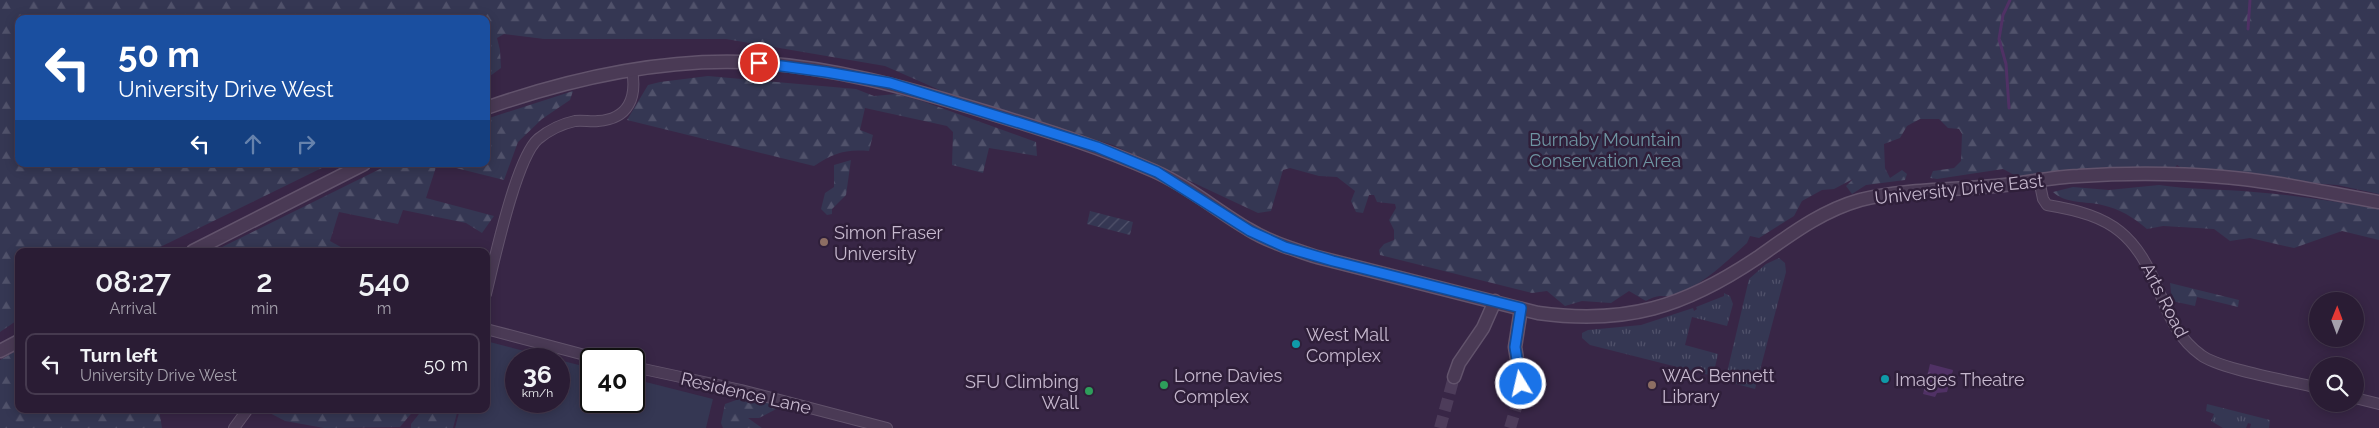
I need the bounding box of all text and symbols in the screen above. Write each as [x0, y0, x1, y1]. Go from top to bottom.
text: 50 m [118, 34, 200, 75]
icon: left [35, 35, 100, 100]
pin [738, 42, 780, 84]
icon: arrive [745, 49, 773, 77]
text: University Drive West [118, 76, 334, 102]
park label: Burnaby Mountain Conservation Area [1529, 129, 1681, 171]
icon: left [186, 130, 214, 158]
icon: ahead [239, 130, 267, 158]
icon: right [292, 130, 320, 158]
street label: University Drive East [1874, 170, 2044, 208]
place label: Simon Fraser University [834, 222, 943, 264]
marker: Simon Fraser University [818, 236, 830, 248]
street label: Arts Road [2137, 259, 2193, 341]
text: 08:27 [95, 264, 171, 299]
text: 2 [256, 264, 273, 299]
text: 540 [358, 264, 410, 299]
north arrow [2309, 292, 2364, 348]
map controls [2309, 292, 2364, 412]
text: Arrival [109, 299, 156, 318]
text: min [251, 299, 278, 318]
text: m [377, 299, 392, 318]
place label: West Mall Complex [1306, 324, 1389, 366]
marker: West Mall Complex [1290, 338, 1302, 350]
text: Turn left [80, 344, 157, 366]
speed limit sign: 40 [580, 348, 645, 413]
icon: left [37, 350, 65, 378]
text: 50 m [424, 353, 468, 375]
position arrow [1494, 357, 1546, 409]
button: search [2309, 357, 2364, 412]
text: 36 [523, 359, 552, 389]
place label: Lorne Davies Complex [1174, 365, 1282, 407]
place label: WAC Bennett Library [1662, 365, 1774, 407]
text: University Drive West [80, 366, 237, 385]
street label: Residence Lane [679, 368, 814, 418]
place label: Images Theatre [1895, 369, 2025, 390]
place label: SFU Climbing Wall [965, 371, 1079, 413]
marker: Images Theatre [1879, 373, 1891, 385]
marker: Lorne Davies Complex [1158, 379, 1170, 391]
marker: WAC Bennett Library [1646, 379, 1658, 391]
marker: SFU Climbing Wall [1083, 385, 1095, 397]
text: km/h [522, 386, 553, 400]

